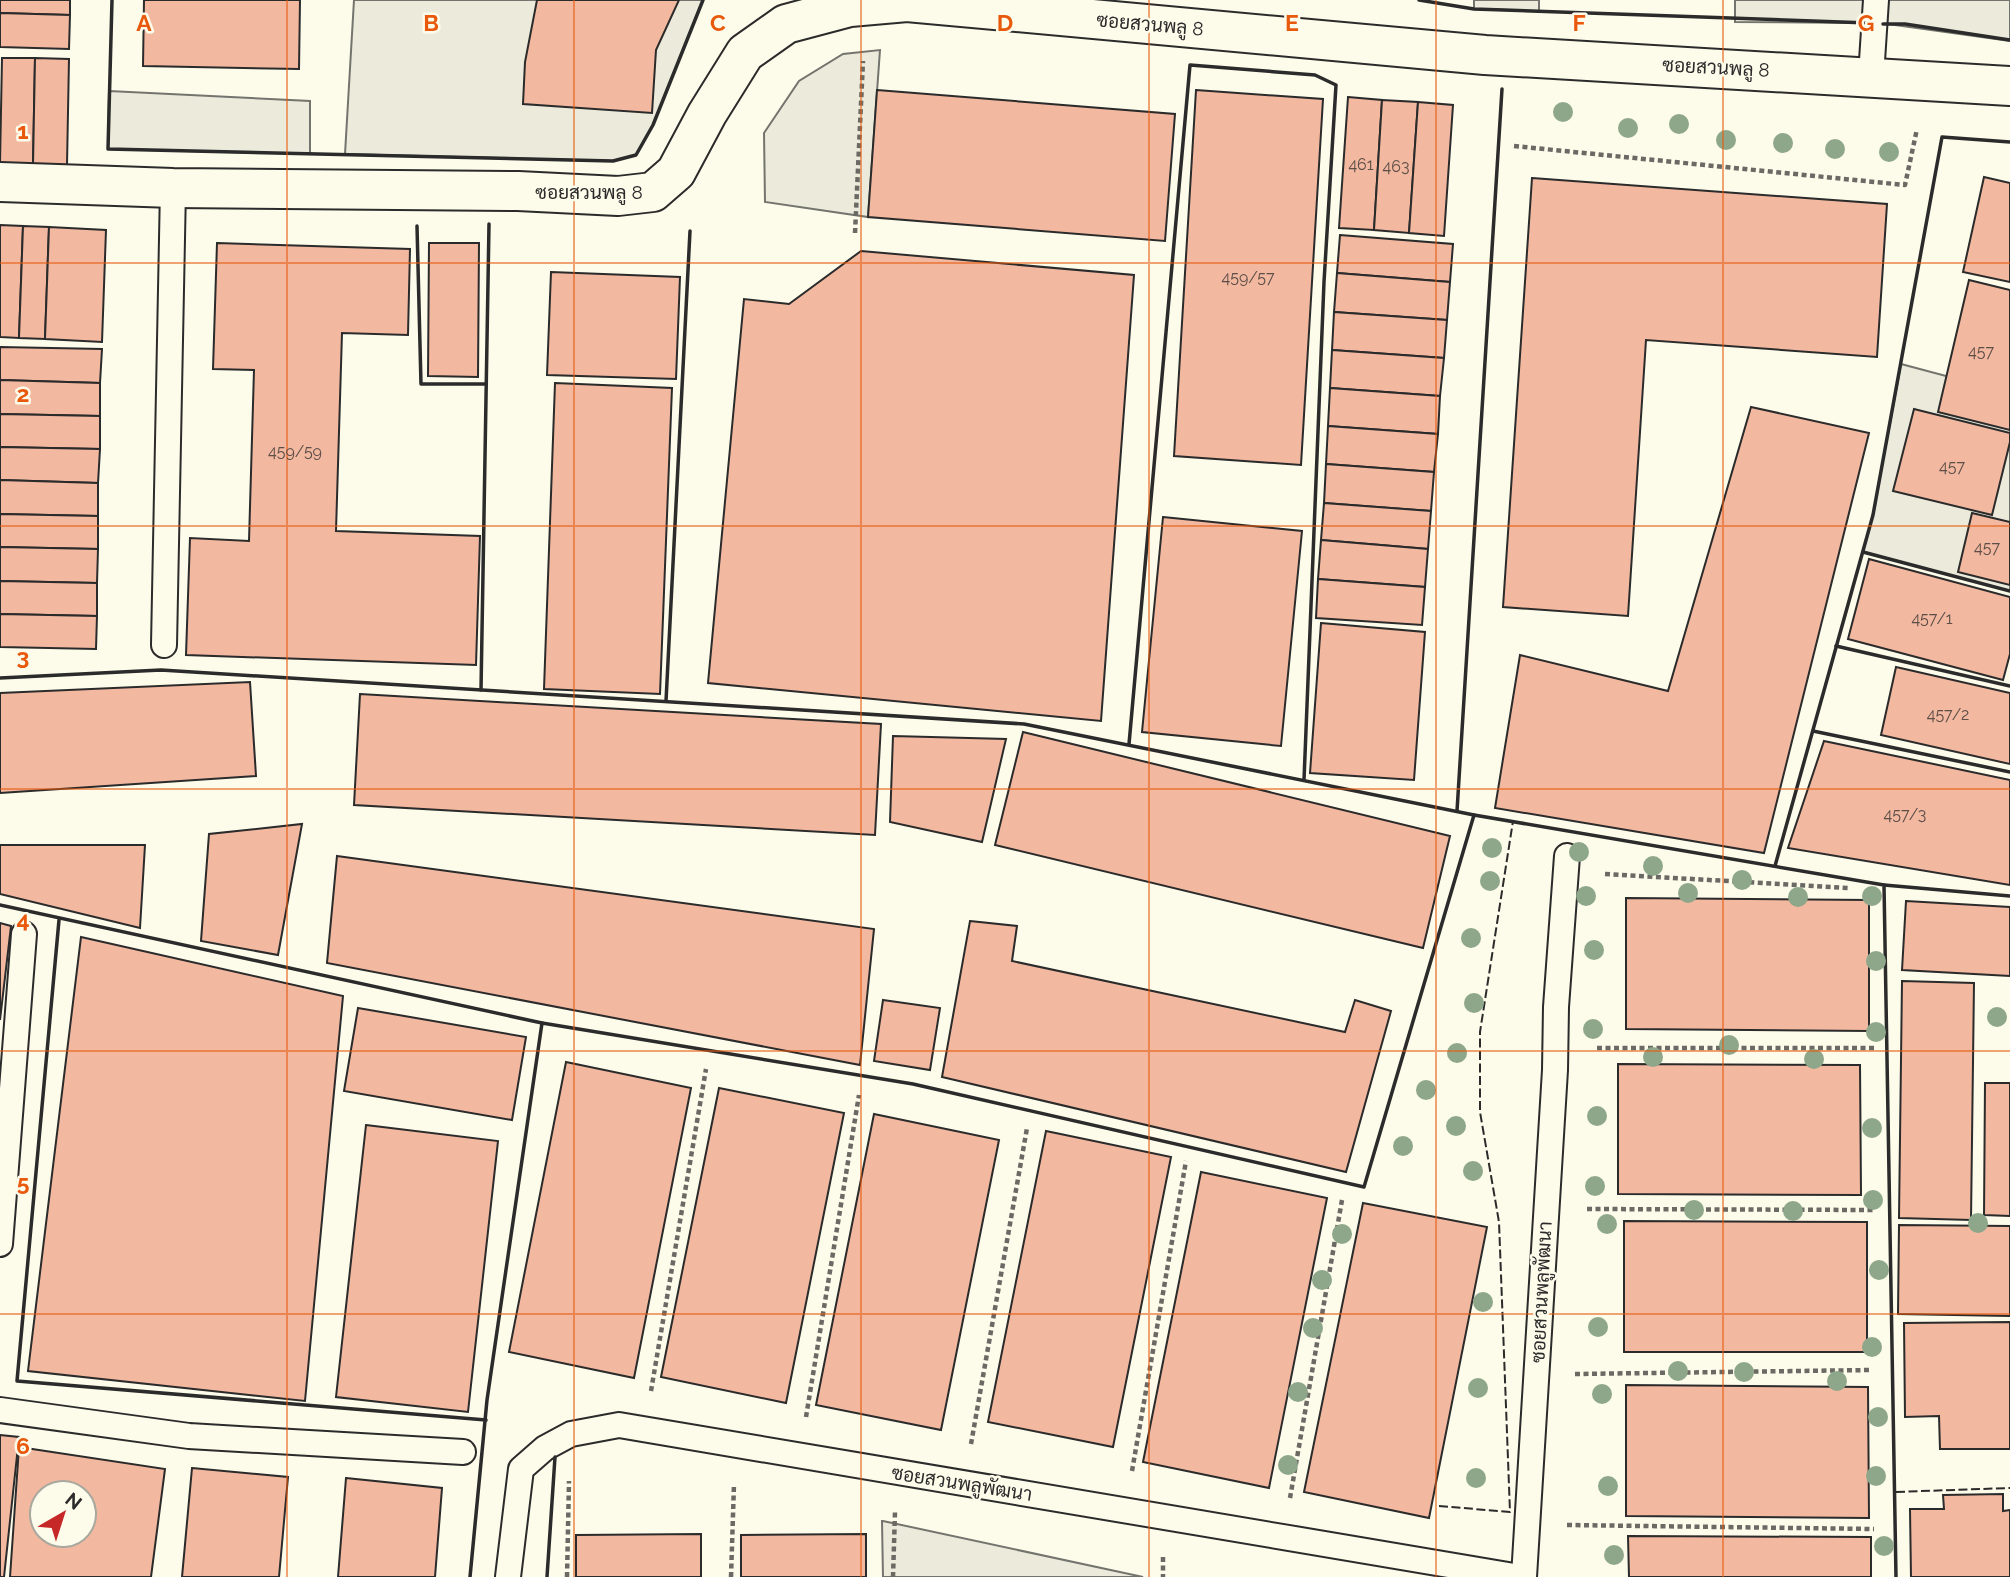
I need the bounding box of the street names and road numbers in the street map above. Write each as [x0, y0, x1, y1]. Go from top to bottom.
street label: ซอยสวนพลู 8 [1095, 8, 1204, 43]
street label: ซอยสวนพลู 8 [1662, 53, 1770, 84]
street label: ซอยสวนพลู 8 [535, 181, 643, 206]
street label: ซอยสวนพลูพัฒนา [1526, 1220, 1559, 1364]
street label: ซอยสวนพลูพัฒนา [890, 1461, 1034, 1508]

